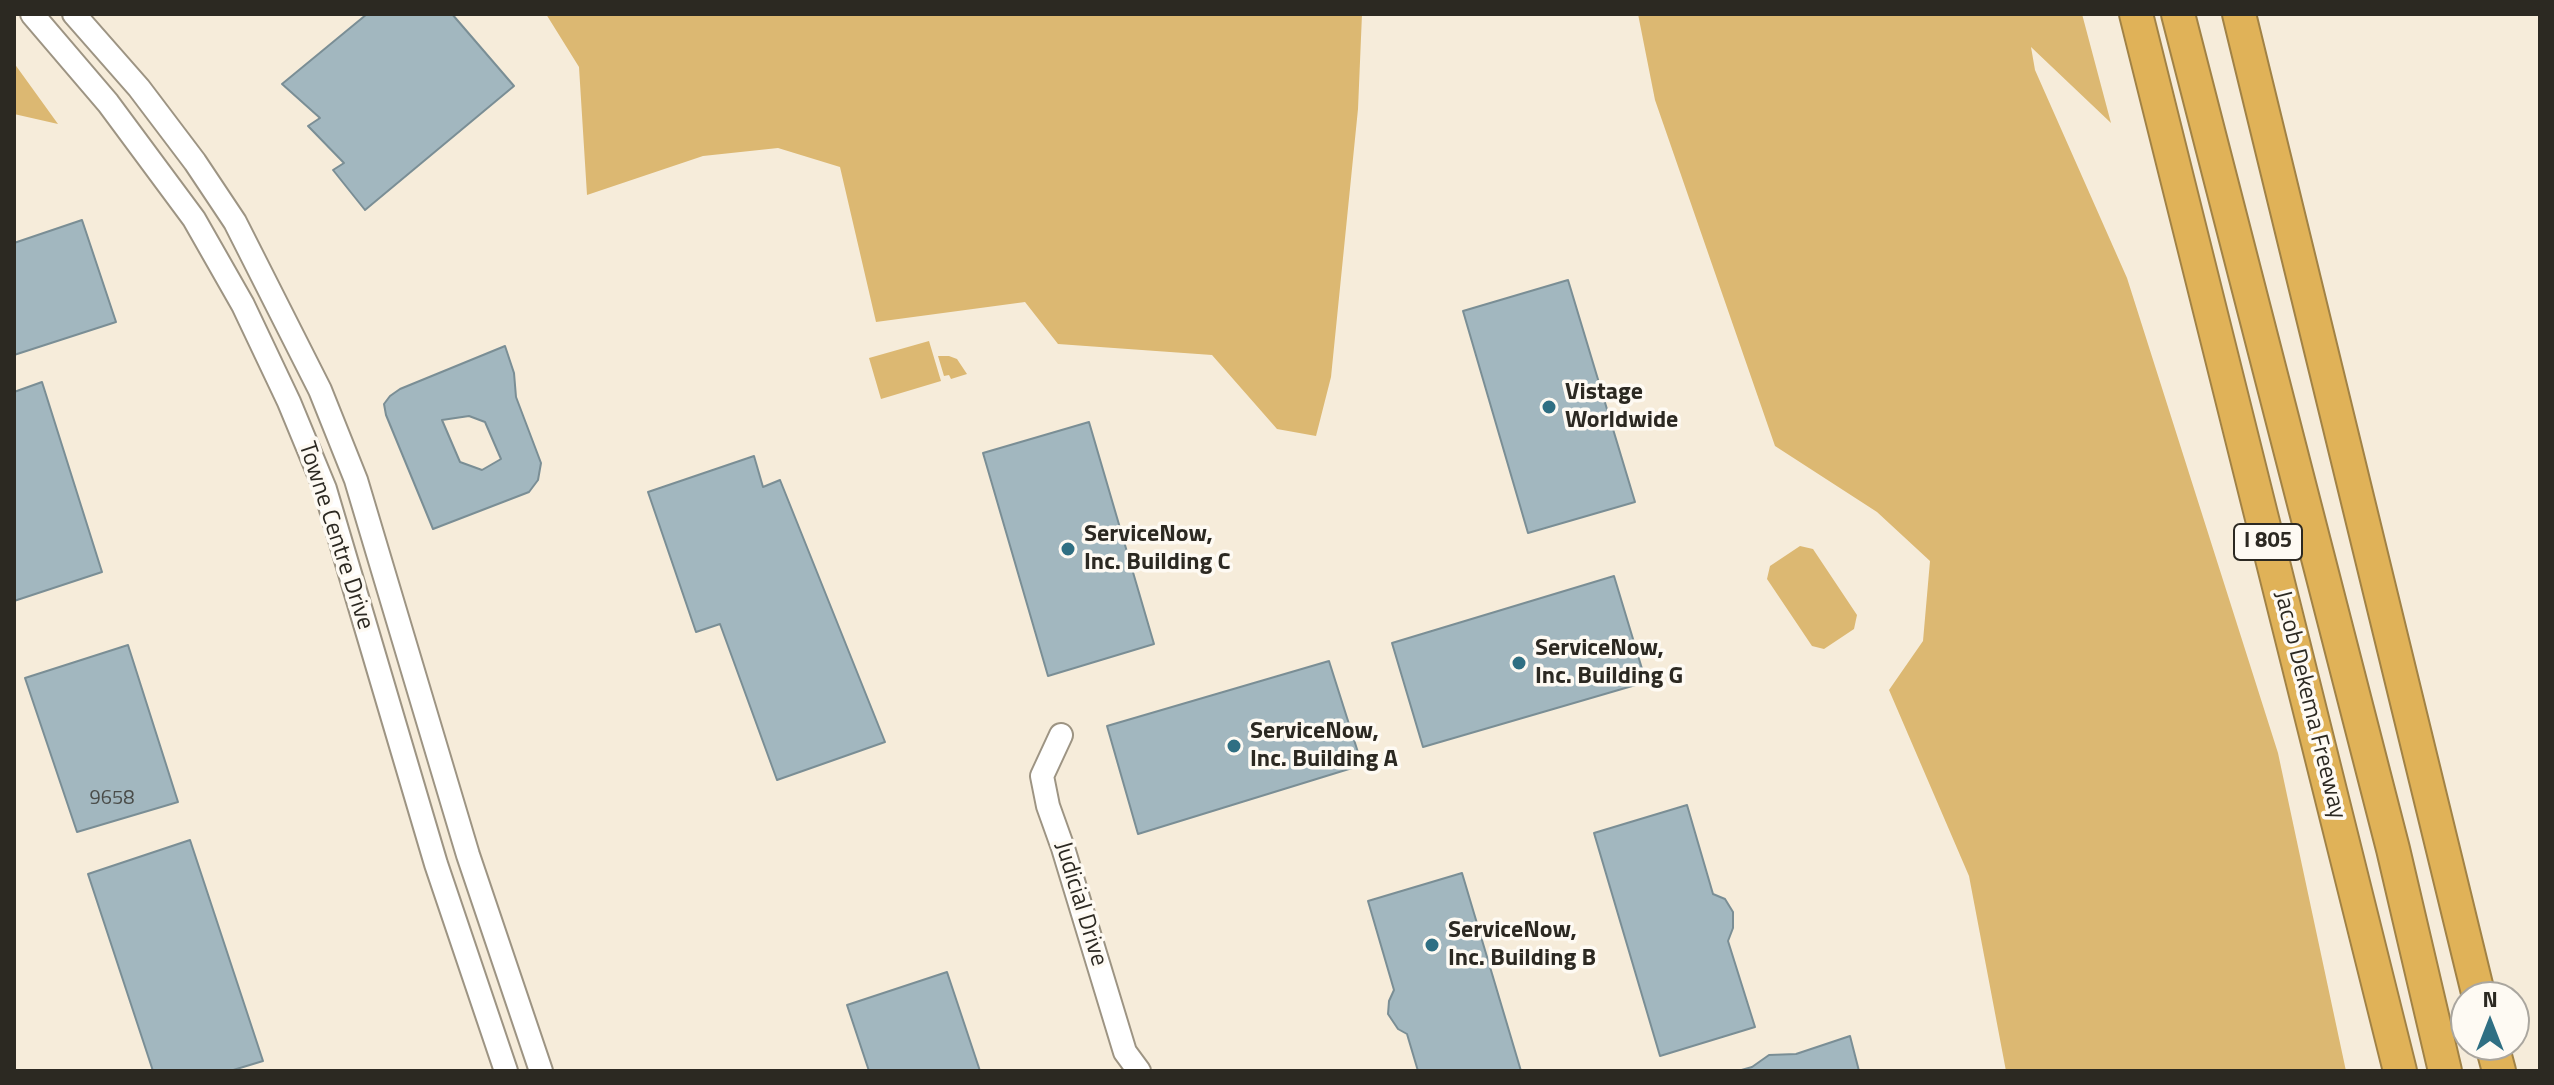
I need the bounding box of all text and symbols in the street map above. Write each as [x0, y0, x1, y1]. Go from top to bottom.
place label: Vistage Worldwide [1565, 379, 1678, 435]
marker: Vistage Worldwide [1540, 398, 1558, 416]
street label: Towne Centre Drive [291, 438, 379, 634]
place label: ServiceNow, Inc. Building C [1084, 521, 1231, 577]
road number: I 805 [2234, 524, 2302, 560]
marker: ServiceNow, Inc. Building C [1059, 540, 1077, 558]
street label: Jacob Dekema Freeway [2267, 588, 2351, 822]
place label: ServiceNow, Inc. Building G [1535, 635, 1683, 691]
marker: ServiceNow, Inc. Building G [1510, 654, 1528, 672]
place label: ServiceNow, Inc. Building A [1250, 718, 1398, 774]
marker: ServiceNow, Inc. Building A [1225, 737, 1243, 755]
house number: 9658 [90, 787, 134, 811]
street label: Judicial Drive [1047, 838, 1113, 970]
place label: ServiceNow, Inc. Building B [1448, 917, 1596, 973]
marker: ServiceNow, Inc. Building B [1423, 936, 1441, 954]
north arrow [2450, 981, 2530, 1061]
text: N [2482, 982, 2498, 1016]

